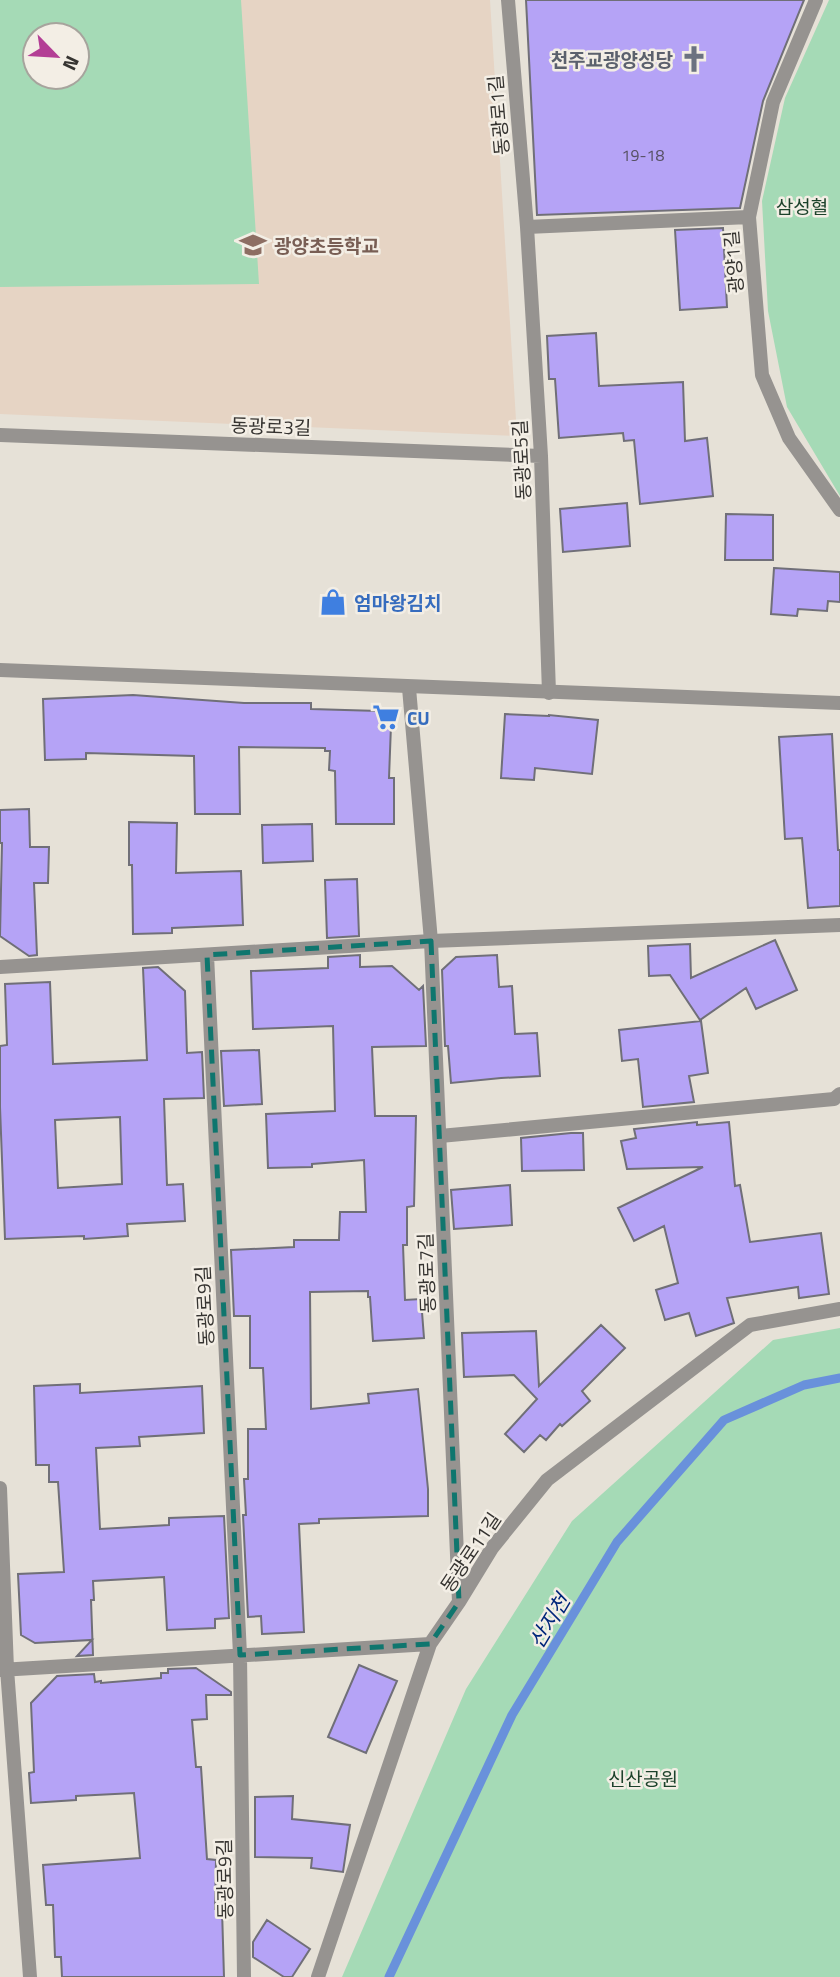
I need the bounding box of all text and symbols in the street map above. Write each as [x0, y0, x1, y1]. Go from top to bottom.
north arrow [21, 21, 91, 91]
church icon: 천주교광양성당 [679, 44, 709, 74]
place label: 천주교광양성당 [551, 45, 674, 74]
text: N [56, 51, 88, 75]
street label: 동광로1길 [480, 74, 516, 156]
house number: 19-18 [622, 143, 664, 167]
park label: 삼성혈 [776, 192, 828, 221]
street label: 광양1길 [716, 229, 750, 295]
school or university icon: 광양초등학교 [238, 230, 268, 260]
place label: 광양초등학교 [274, 231, 379, 260]
street label: 동광로3길 [230, 410, 312, 442]
street label: 동광로5길 [504, 419, 538, 501]
shop icon: 엄마왕김치 [318, 587, 348, 617]
place label: 엄마왕김치 [354, 588, 441, 617]
supermarket icon: CU [371, 702, 401, 732]
place label: CU [407, 703, 430, 732]
street label: 동광로7길 [410, 1232, 442, 1314]
street label: 동광로9길 [187, 1265, 221, 1347]
street label: 동광로11길 [432, 1506, 508, 1598]
water label: 산지천 [520, 1586, 579, 1654]
park label: 신산공원 [608, 1764, 678, 1793]
street label: 동광로9길 [209, 1838, 239, 1920]

